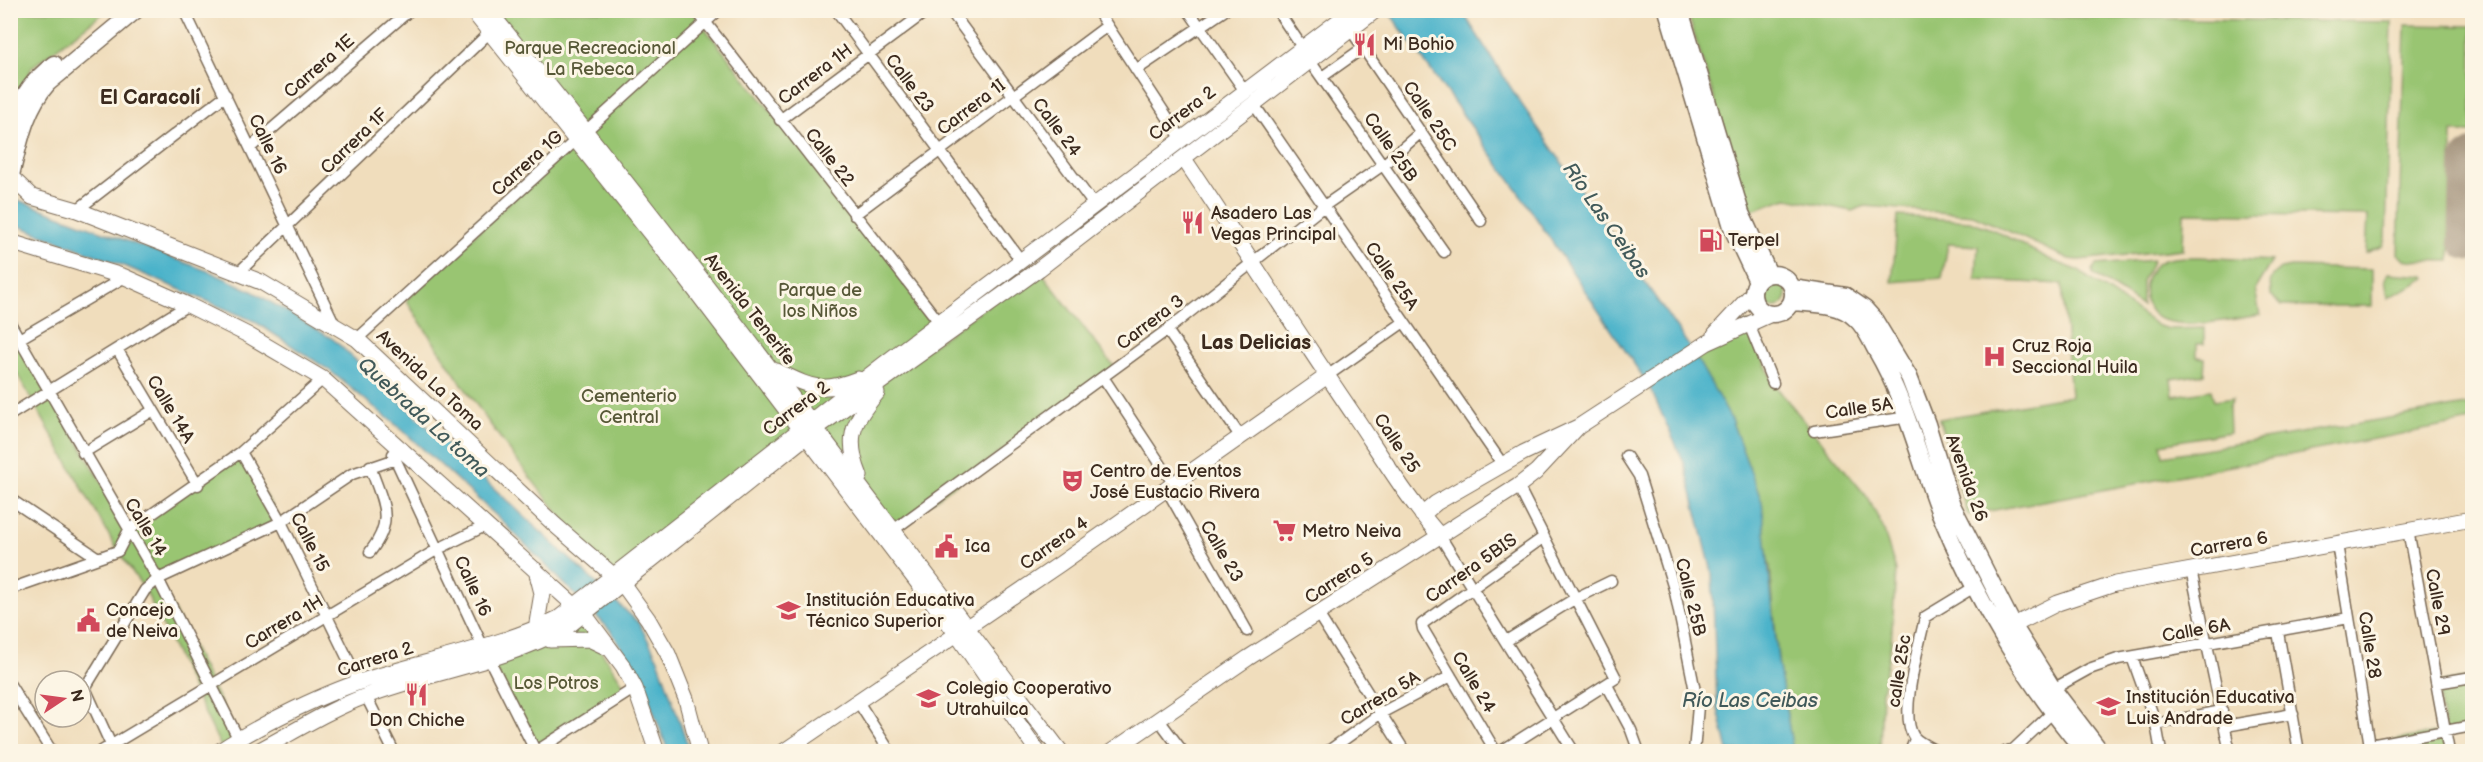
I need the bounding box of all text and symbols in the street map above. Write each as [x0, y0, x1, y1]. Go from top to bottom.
street label: Carrera 1E [280, 30, 359, 103]
restaurant icon: Mi Bohio [1352, 31, 1378, 57]
place label: Mi Bohio [1383, 34, 1455, 55]
park label: Parque Recreacional La Rebeca [504, 38, 676, 80]
street label: Carrera 1H [774, 40, 857, 109]
street label: Calle 23 [881, 50, 938, 117]
street label: Carrera 1I [933, 75, 1010, 140]
street label: Calle 25C [1398, 77, 1461, 156]
street label: Carrera 2 [1145, 81, 1220, 145]
district label: El Caracolí [100, 86, 201, 110]
street label: Calle 24 [1028, 94, 1085, 161]
street label: Carrera 1F [316, 104, 392, 179]
street label: Calle 25B [1359, 109, 1422, 186]
street label: Calle 16 [244, 111, 291, 178]
street label: Calle 22 [801, 124, 859, 191]
street label: Carrera 1G [488, 126, 567, 201]
water label: Río Las Ceibas [1557, 158, 1655, 283]
place label: Asadero Las Vegas Principal [1211, 203, 1336, 245]
restaurant icon: Asadero Las Vegas Principal [1180, 210, 1206, 236]
fuel station icon: Terpel [1697, 227, 1723, 253]
place label: Terpel [1728, 230, 1779, 251]
street label: Calle 25A [1361, 238, 1423, 314]
street label: Avenida Tenerife [700, 249, 800, 369]
park label: Parque de los Niños [778, 280, 862, 322]
street label: Carrera 3 [1113, 290, 1188, 354]
street label: Avenida La Toma [372, 326, 487, 435]
district label: Las Delicias [1201, 331, 1311, 355]
place label: Cruz Roja Seccional Huila [2012, 336, 2138, 378]
hospital icon: Cruz Roja Seccional Huila [1981, 343, 2007, 369]
water label: Quebrada La toma [353, 352, 494, 483]
street label: Calle 14A [142, 372, 199, 447]
street label: Carrera 2 [759, 376, 834, 440]
park label: Cementerio Central [581, 386, 677, 428]
street label: Calle 5A [1824, 393, 1894, 424]
street label: Calle 25 [1369, 409, 1424, 477]
street label: Avenida 26 [1941, 432, 1992, 525]
place label: Centro de Eventos José Eustacio Rivera [1090, 461, 1260, 503]
theatre icon: Centro de Eventos José Eustacio Rivera [1059, 468, 1085, 494]
street label: Calle 14 [120, 494, 171, 560]
street label: Calle 15 [286, 509, 333, 575]
street label: Carrera 4 [1016, 512, 1092, 575]
street label: Calle 23 [1196, 517, 1248, 586]
supermarket icon: Metro Neiva [1271, 518, 1297, 544]
place label: Metro Neiva [1302, 521, 1401, 542]
street label: Carrera 6 [2189, 527, 2270, 562]
street label: Carrera 5BIS [1422, 529, 1521, 608]
public building icon: Ica [934, 533, 960, 559]
place label: Ica [965, 536, 990, 557]
street label: Carrera 5 [1301, 548, 1378, 608]
street label: Calle 16 [449, 553, 496, 620]
street label: Calle 25B [1671, 556, 1710, 638]
street label: Calle 29 [2421, 567, 2454, 637]
place label: Institución Educativa Técnico Superior [806, 590, 975, 632]
street label: Carrera 1H [241, 591, 327, 654]
school or university icon: Institución Educativa Técnico Superior [775, 597, 801, 623]
place label: Concejo de Neiva [106, 600, 178, 642]
public building icon: Concejo de Neiva [75, 607, 101, 633]
street label: Calle 28 [2354, 610, 2385, 680]
street label: Calle 6A [2161, 614, 2232, 647]
street label: calle 25c [1883, 633, 1916, 709]
street label: Carrera 2 [335, 637, 416, 682]
street label: Calle 24 [1447, 648, 1500, 717]
street label: Carrera 5A [1337, 667, 1424, 730]
north arrow [33, 669, 93, 729]
park label: Los Potros [513, 673, 599, 694]
place label: Colegio Cooperativo Utrahuilca [946, 678, 1112, 720]
restaurant icon: Don Chiche [404, 681, 430, 707]
school or university icon: Colegio Cooperativo Utrahuilca [915, 685, 941, 711]
place label: Institución Educativa Luis Andrade [2126, 687, 2295, 729]
text: N [66, 688, 87, 704]
water label: Río Las Ceibas [1682, 689, 1818, 713]
school or university icon: Institución Educativa Luis Andrade [2095, 694, 2121, 720]
place label: Don Chiche [369, 710, 465, 731]

